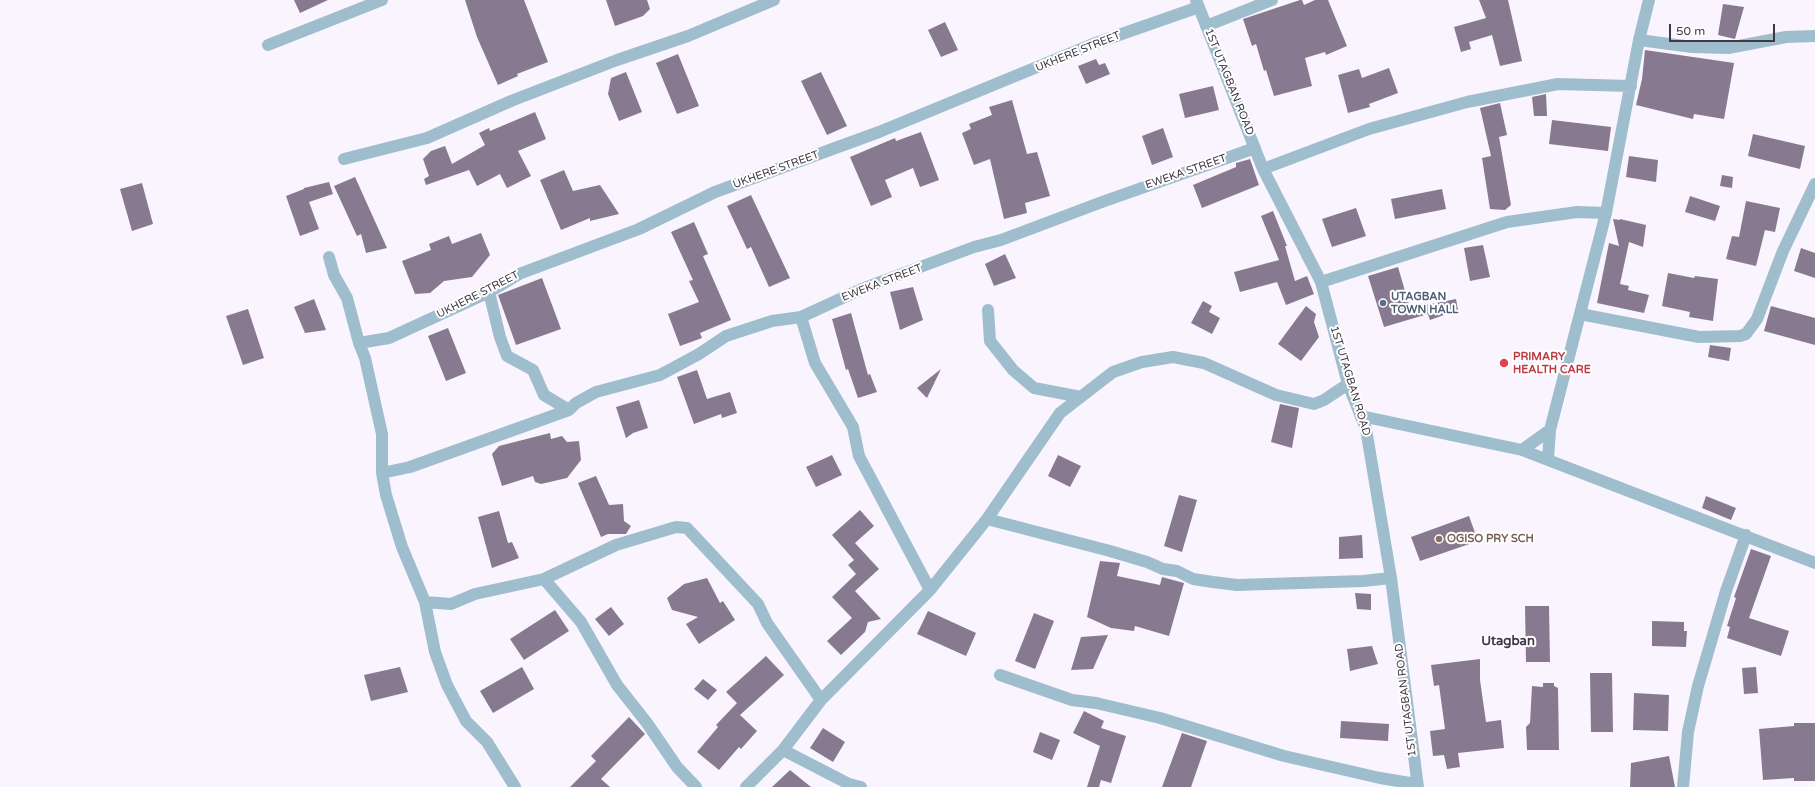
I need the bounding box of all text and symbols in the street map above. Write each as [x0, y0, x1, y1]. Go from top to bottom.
scale bar [1671, 16, 1777, 42]
text: 50 m [1676, 24, 1705, 38]
street label: 1ST UTAGBAN ROAD [1201, 27, 1257, 137]
street label: UKHERE STREET [1034, 29, 1122, 75]
street label: UKHERE STREET [731, 148, 821, 192]
street label: EWEKA STREET [1144, 152, 1228, 192]
street label: EWEKA STREET [840, 262, 924, 304]
street label: UKHERE STREET [435, 269, 521, 321]
place label: UTAGBAN TOWN HALL [1391, 290, 1458, 316]
marker: UTAGBAN TOWN HALL [1378, 298, 1388, 308]
street label: 1ST UTAGBAN ROAD [1327, 324, 1373, 438]
place label: PRIMARY HEALTH CARE [1513, 350, 1591, 376]
marker: PRIMARY HEALTH CARE [1498, 357, 1510, 369]
place label: OGISO PRY SCH [1447, 532, 1534, 546]
marker: OGISO PRY SCH [1434, 534, 1444, 544]
district label: Utagban [1481, 634, 1535, 650]
street label: 1ST UTAGBAN ROAD [1392, 643, 1420, 757]

